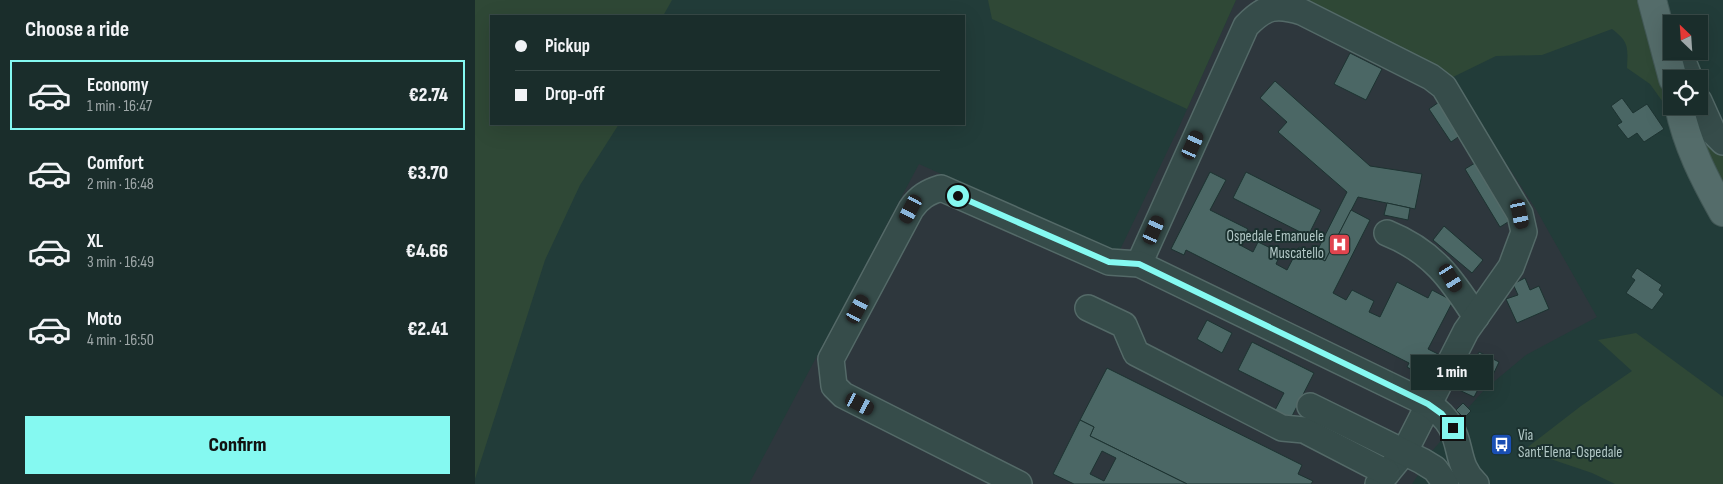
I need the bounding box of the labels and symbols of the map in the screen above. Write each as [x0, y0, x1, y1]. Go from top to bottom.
north arrow [1663, 15, 1707, 60]
car [1180, 128, 1205, 162]
route start [947, 185, 969, 207]
car [897, 192, 924, 226]
car [1509, 198, 1530, 230]
car [1141, 213, 1166, 247]
place label: Ospedale Emanuele Muscatello [1227, 227, 1324, 263]
hospital icon: Ospedale Emanuele Muscatello [1328, 233, 1352, 257]
car [1436, 261, 1465, 295]
car [844, 292, 871, 326]
callout: 1 min [1412, 356, 1494, 390]
car [843, 391, 876, 417]
route end [1442, 417, 1464, 439]
place label: Via Sant'Elena-Ospedale [1518, 426, 1622, 462]
bus stop icon: Via Sant'Elena-Ospedale [1490, 432, 1514, 456]

